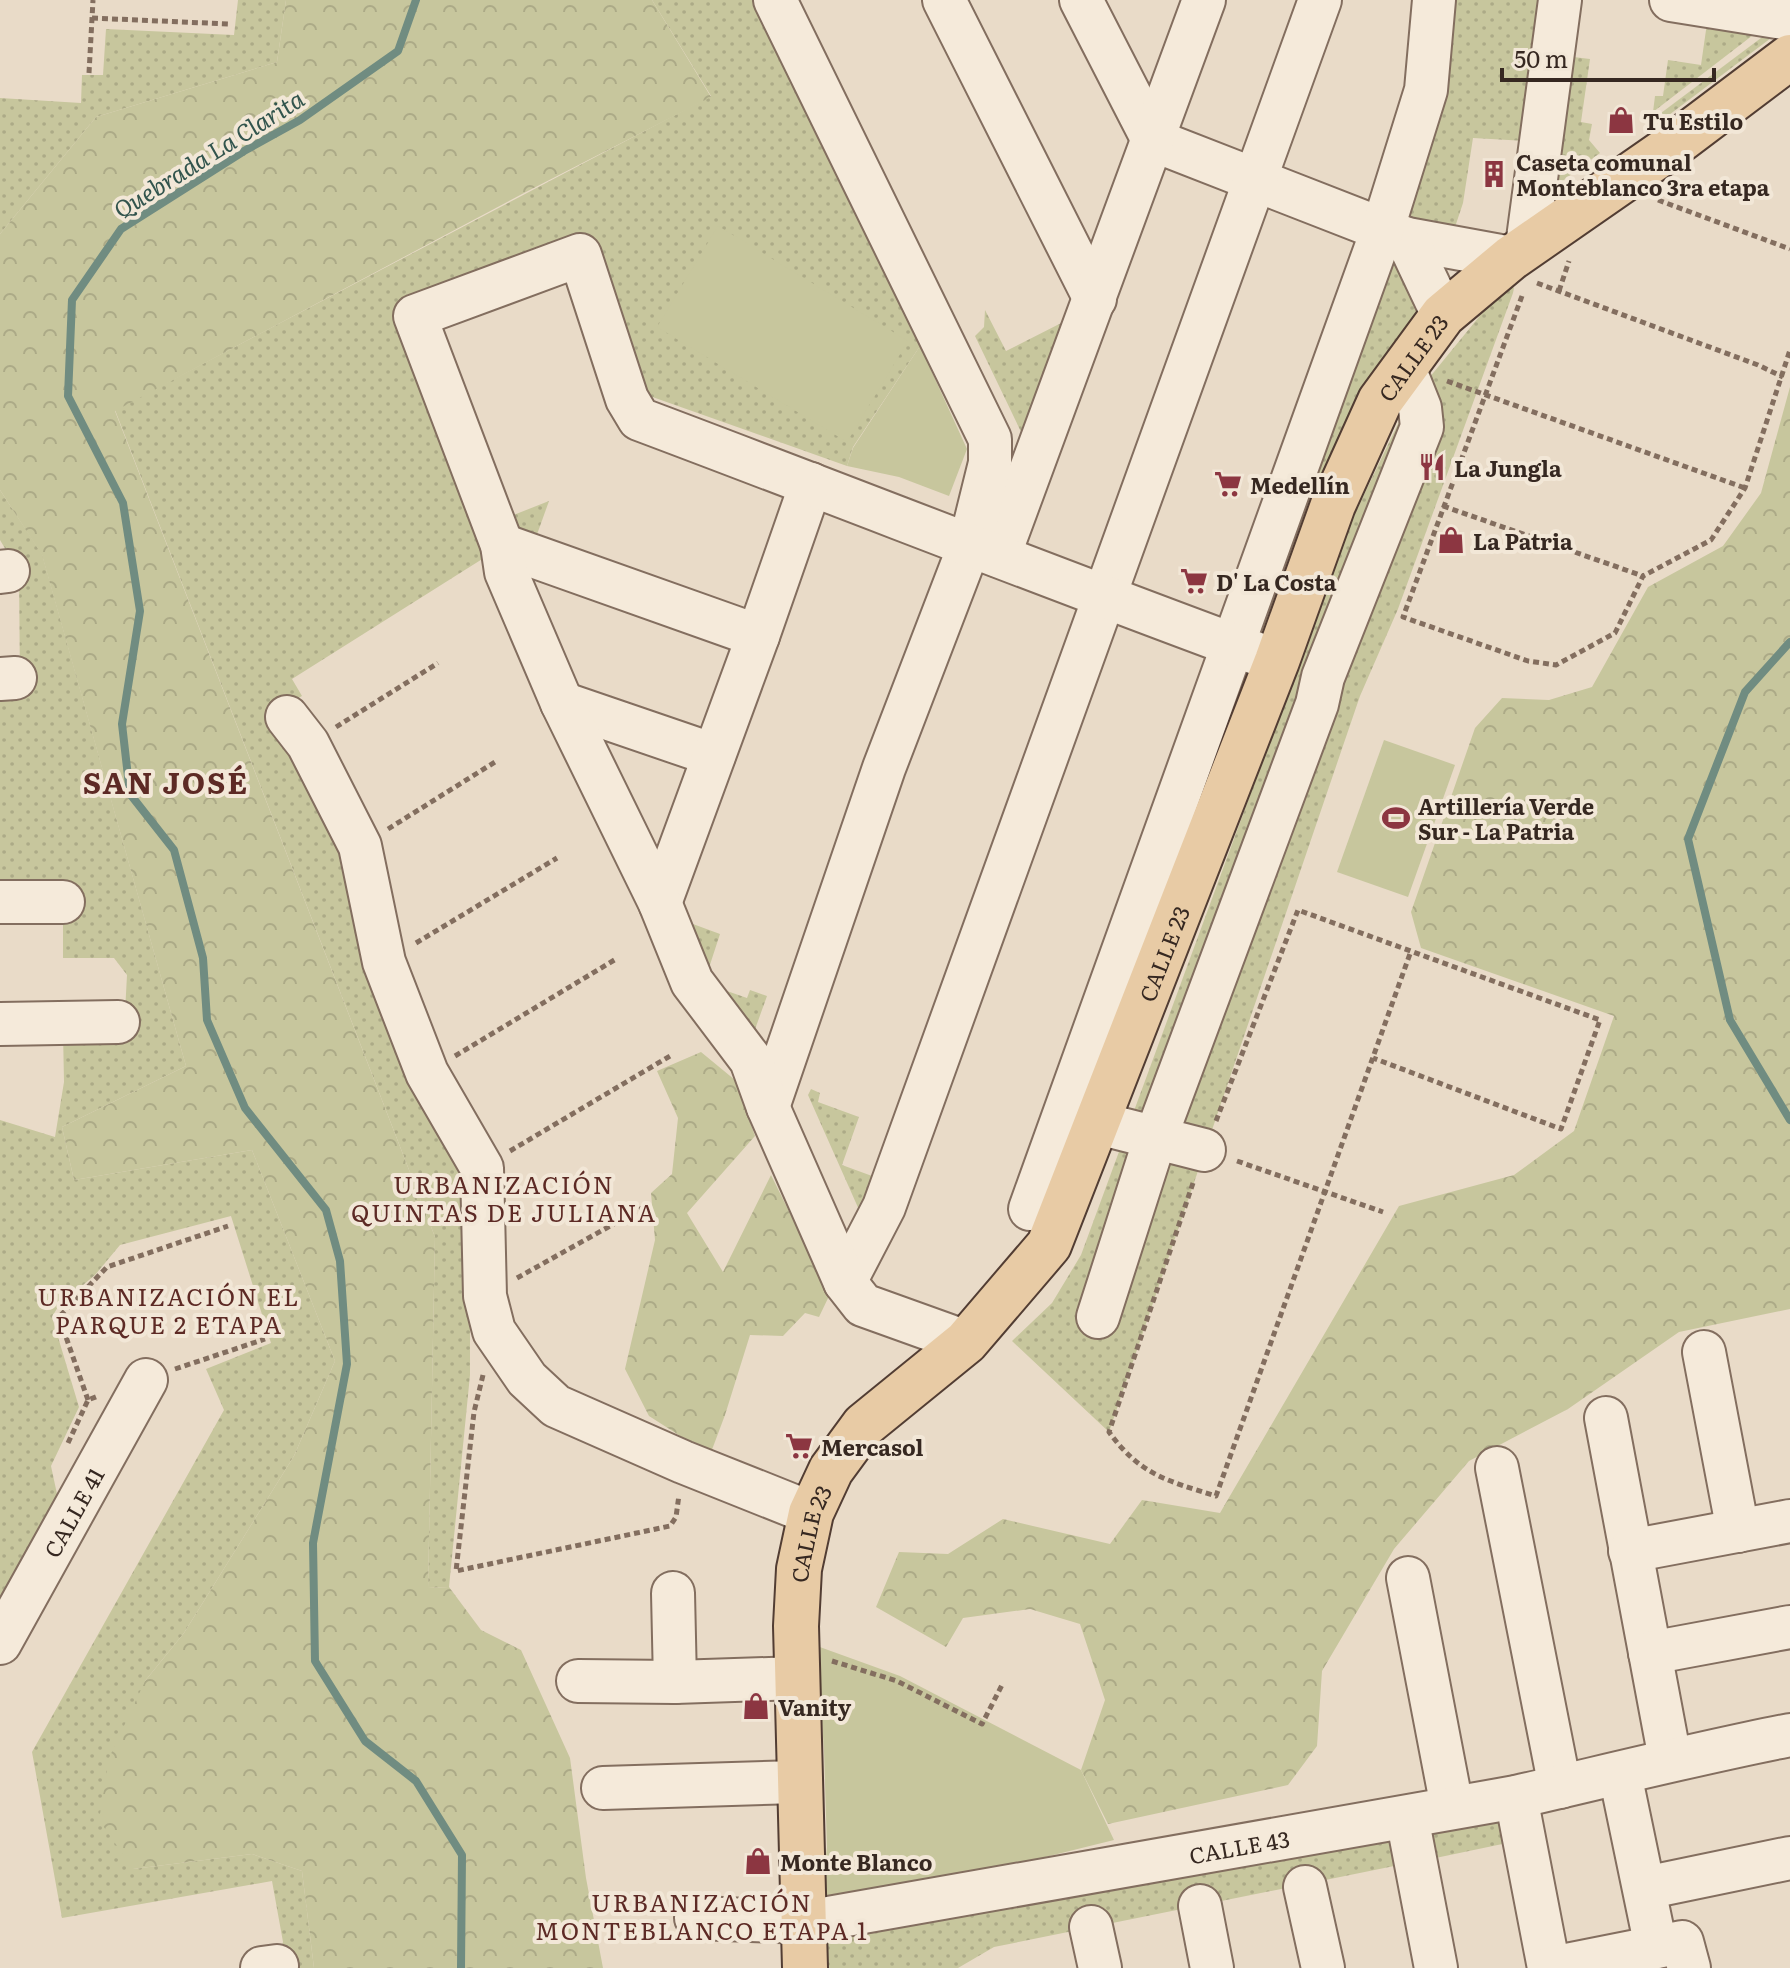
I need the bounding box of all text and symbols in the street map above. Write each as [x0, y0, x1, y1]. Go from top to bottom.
scale bar [1502, 32, 1714, 82]
text: 50 m [1514, 40, 1568, 75]
water label: Quebrada La Clarita [106, 80, 310, 226]
place label: Tu Estilo [1643, 104, 1743, 137]
shop icon: Tu Estilo [1606, 105, 1636, 135]
place label: Caseta comunal Monteblanco 3ra etapa [1516, 145, 1770, 203]
building icon: Caseta comunal Monteblanco 3ra etapa [1479, 159, 1509, 189]
street label: CALLE 23 [1369, 307, 1455, 408]
place label: La Jungla [1454, 451, 1562, 484]
restaurant icon: La Jungla [1417, 452, 1447, 482]
place label: Medellín [1250, 468, 1350, 501]
supermarket icon: Medellín [1213, 469, 1243, 499]
place label: La Patria [1473, 524, 1573, 557]
shop icon: La Patria [1436, 525, 1466, 555]
place label: D' La Costa [1216, 565, 1337, 598]
supermarket icon: D' La Costa [1179, 566, 1209, 596]
district label: SAN JOSÉ [83, 759, 249, 803]
place label: Artillería Verde Sur - La Patria [1418, 789, 1594, 847]
sports icon: Artillería Verde Sur - La Patria [1381, 803, 1411, 833]
street label: CALLE 23 [1129, 900, 1197, 1006]
district label: URBANIZACIÓN QUINTAS DE JULIANA [351, 1166, 657, 1229]
district label: URBANIZACIÓN EL PARQUE 2 ETAPA [38, 1278, 301, 1341]
place label: Mercasol [821, 1430, 923, 1463]
supermarket icon: Mercasol [784, 1431, 814, 1461]
street label: CALLE 41 [34, 1461, 111, 1563]
street label: CALLE 23 [782, 1479, 839, 1583]
place label: Vanity [778, 1690, 852, 1723]
shop icon: Vanity [741, 1691, 771, 1721]
street label: CALLE 43 [1186, 1821, 1292, 1871]
place label: Monte Blanco [780, 1845, 932, 1878]
shop icon: Monte Blanco [743, 1846, 773, 1876]
district label: URBANIZACIÓN MONTEBLANCO ETAPA 1 [535, 1884, 869, 1947]

